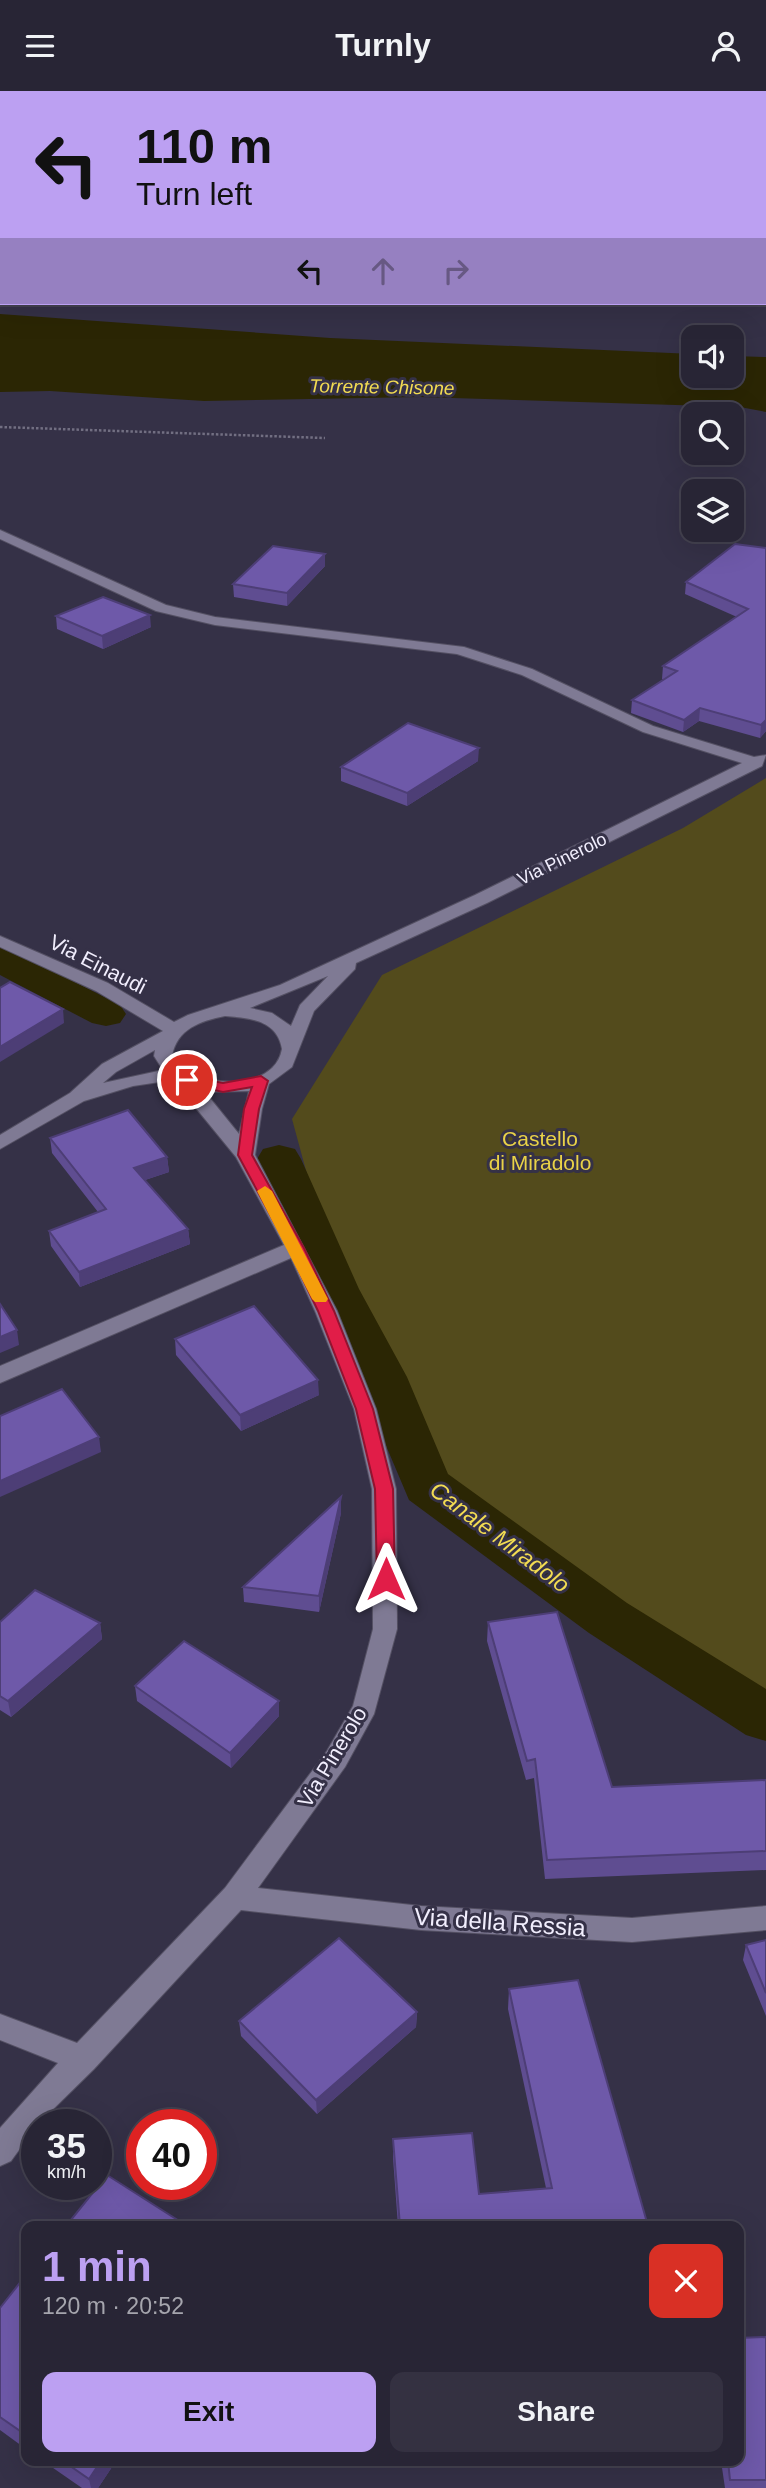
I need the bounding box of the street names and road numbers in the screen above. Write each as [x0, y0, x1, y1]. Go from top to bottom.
street label: Via Pinerolo [514, 829, 610, 889]
street label: Via Einaudi [46, 930, 150, 998]
street label: Via Pinerolo [293, 1703, 371, 1811]
street label: Via della Ressia [413, 1903, 587, 1941]

